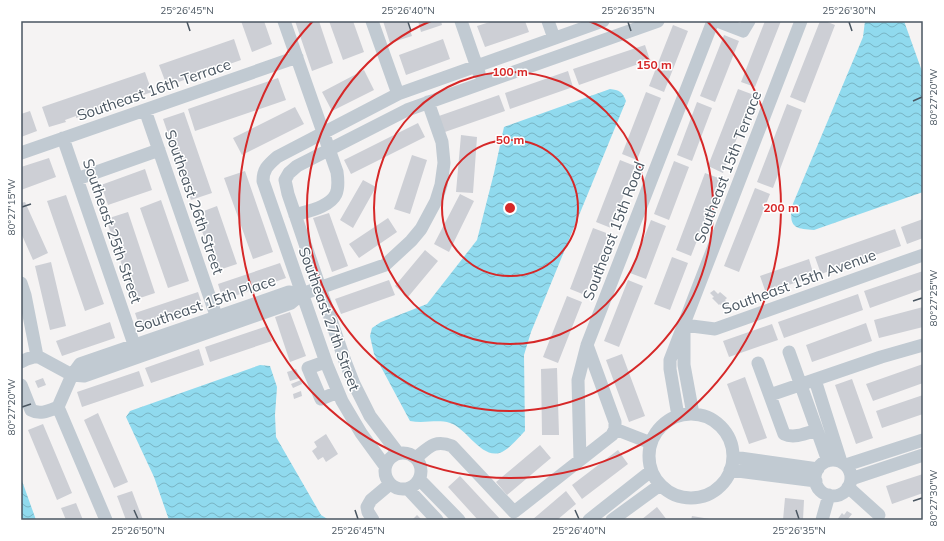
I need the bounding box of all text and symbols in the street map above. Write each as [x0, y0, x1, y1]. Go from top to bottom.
text: 25°26'45"N [160, 4, 214, 17]
text: 25°26'40"N [381, 4, 435, 17]
text: 25°26'35"N [601, 4, 655, 17]
text: 25°26'30"N [822, 4, 876, 17]
street label: Southeast 16th Terrace [74, 54, 233, 125]
text: 150 m [636, 57, 672, 72]
text: 100 m [492, 64, 528, 79]
text: 80°27'20"W [927, 69, 940, 125]
street label: Southeast 15th Terrace [690, 88, 765, 246]
street label: Southeast 26th Street [161, 127, 228, 277]
text: 50 m [496, 132, 524, 147]
street label: Southeast 25th Street [79, 156, 146, 306]
street label: Southeast 15th Road [578, 159, 649, 303]
text: 80°27'15"W [5, 179, 18, 235]
text: 200 m [763, 200, 799, 215]
centre of rings [503, 201, 517, 215]
street label: Southeast 27th Street [295, 244, 364, 393]
street label: Southeast 15th Avenue [719, 245, 878, 318]
street label: Southeast 15th Place [132, 270, 278, 337]
text: 80°27'25"W [927, 270, 940, 326]
text: 80°27'20"W [5, 379, 18, 435]
text: 80°27'30"W [927, 470, 940, 526]
text: 25°26'50"N [111, 524, 165, 537]
text: 25°26'45"N [331, 524, 385, 537]
text: 25°26'40"N [552, 524, 606, 537]
text: 25°26'35"N [772, 524, 826, 537]

